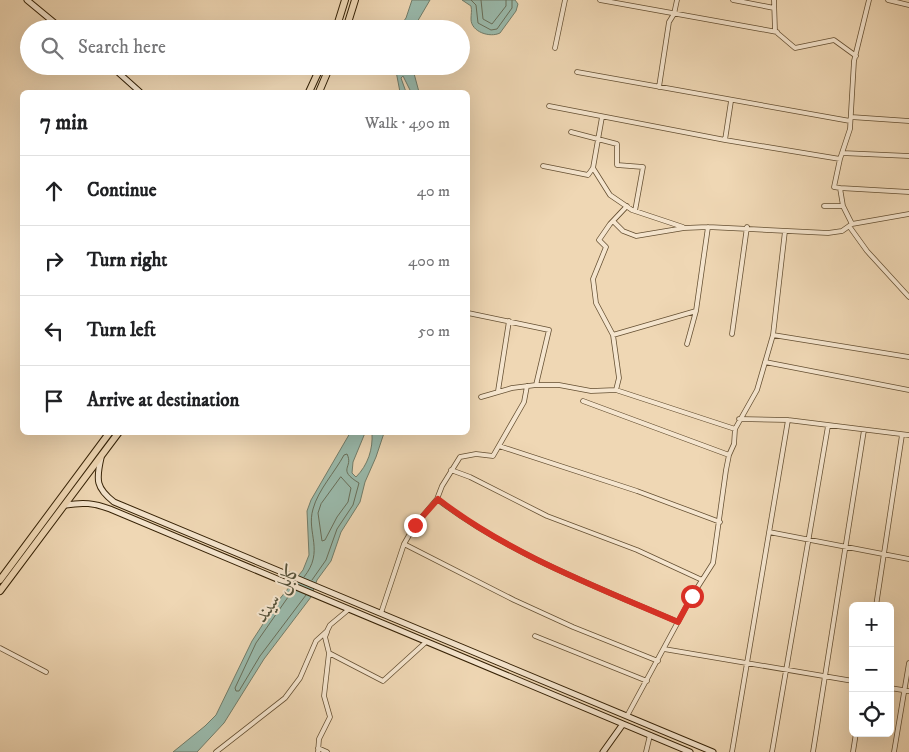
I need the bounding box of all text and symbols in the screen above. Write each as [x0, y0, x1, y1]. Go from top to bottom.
search box [20, 20, 470, 75]
icon: search [38, 34, 66, 62]
text: Search here [78, 36, 166, 59]
text: 7 min [40, 110, 88, 136]
text: Walk · 490 m [365, 113, 450, 133]
icon: ahead [40, 177, 68, 205]
text: Continue [87, 179, 157, 202]
text: 40 m [417, 181, 450, 201]
icon: right [40, 247, 68, 275]
text: Turn right [87, 249, 167, 272]
text: 400 m [408, 251, 450, 271]
icon: left [40, 317, 68, 345]
text: Turn left [87, 319, 156, 342]
text: 50 m [418, 321, 450, 341]
icon: arrive [40, 387, 68, 415]
text: Arrive at destination [87, 389, 239, 412]
route end [404, 514, 427, 537]
water label: کابل سيند [249, 558, 308, 628]
route start [681, 585, 704, 608]
map controls [849, 602, 894, 737]
button: + [849, 602, 894, 647]
button: − [849, 647, 894, 692]
button: locate [849, 692, 894, 737]

